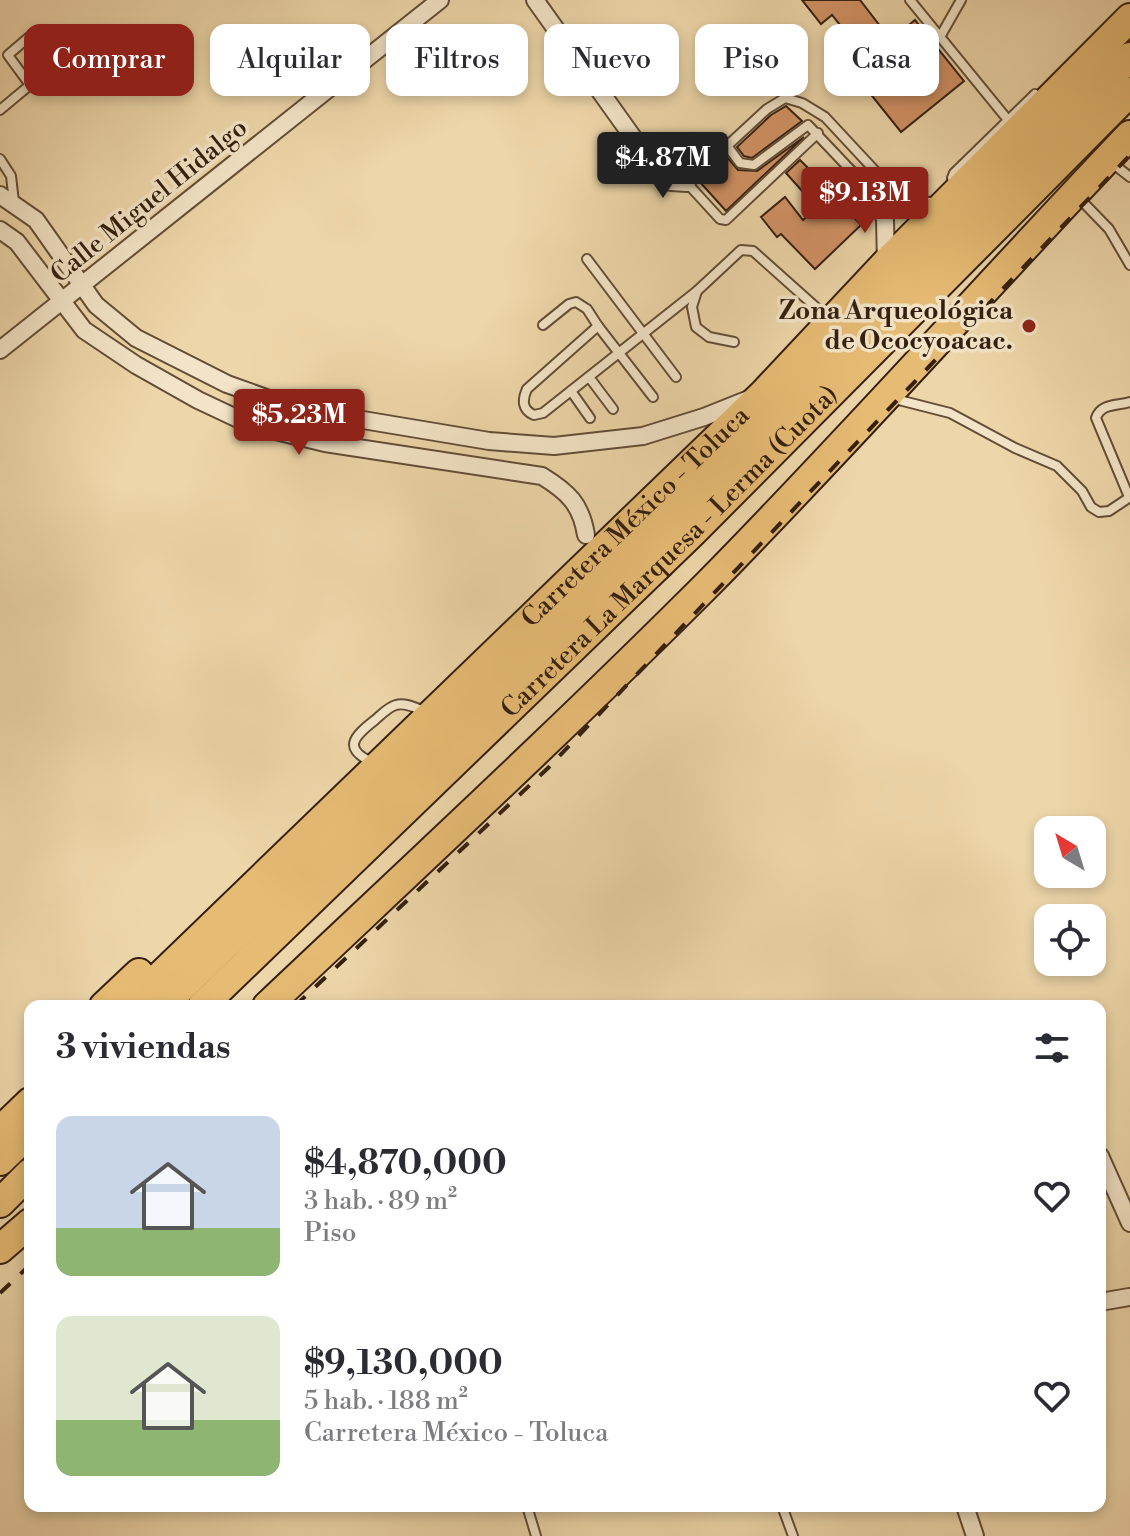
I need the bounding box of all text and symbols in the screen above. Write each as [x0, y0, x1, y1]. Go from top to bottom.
chip: Comprar [24, 24, 194, 96]
chip: Alquilar [210, 24, 370, 96]
chip: Filtros [386, 24, 528, 96]
chip: Nuevo [544, 24, 679, 96]
chip: Piso [695, 24, 808, 96]
chip: Casa [824, 24, 939, 96]
street label: Calle Miguel Hidalgo [44, 112, 254, 290]
pin: $4.87M [598, 132, 728, 200]
text: $4.87M [615, 142, 711, 174]
pin: $9.13M [800, 167, 930, 235]
text: $9.13M [819, 177, 911, 209]
place label: Zona Arqueológica de Ococyoacac. [779, 295, 1014, 357]
marker: Zona Arqueológica de Ococyoacac. [1020, 317, 1038, 335]
street label: Carretera La Marquesa - Lerma (Cuota) [494, 379, 845, 725]
pin: $5.23M [234, 389, 364, 457]
text: $5.23M [252, 399, 346, 431]
street label: Carretera México - Toluca [515, 399, 757, 634]
north arrow [1034, 816, 1106, 888]
map controls [1034, 816, 1106, 976]
button: locate [1034, 904, 1106, 976]
icon: filters [1030, 1026, 1074, 1070]
text: 3 viviendas [56, 1027, 231, 1069]
text: $4,870,000 [304, 1143, 507, 1185]
icon: home [120, 1148, 216, 1244]
icon: heart [1030, 1174, 1074, 1218]
text: 3 hab. · 89 m² [304, 1185, 457, 1217]
text: Piso [304, 1217, 356, 1249]
text: $9,130,000 [304, 1343, 503, 1385]
icon: home [120, 1348, 216, 1444]
icon: heart [1030, 1374, 1074, 1418]
text: 5 hab. · 188 m² [304, 1385, 468, 1417]
text: Carretera México - Toluca [304, 1417, 609, 1449]

